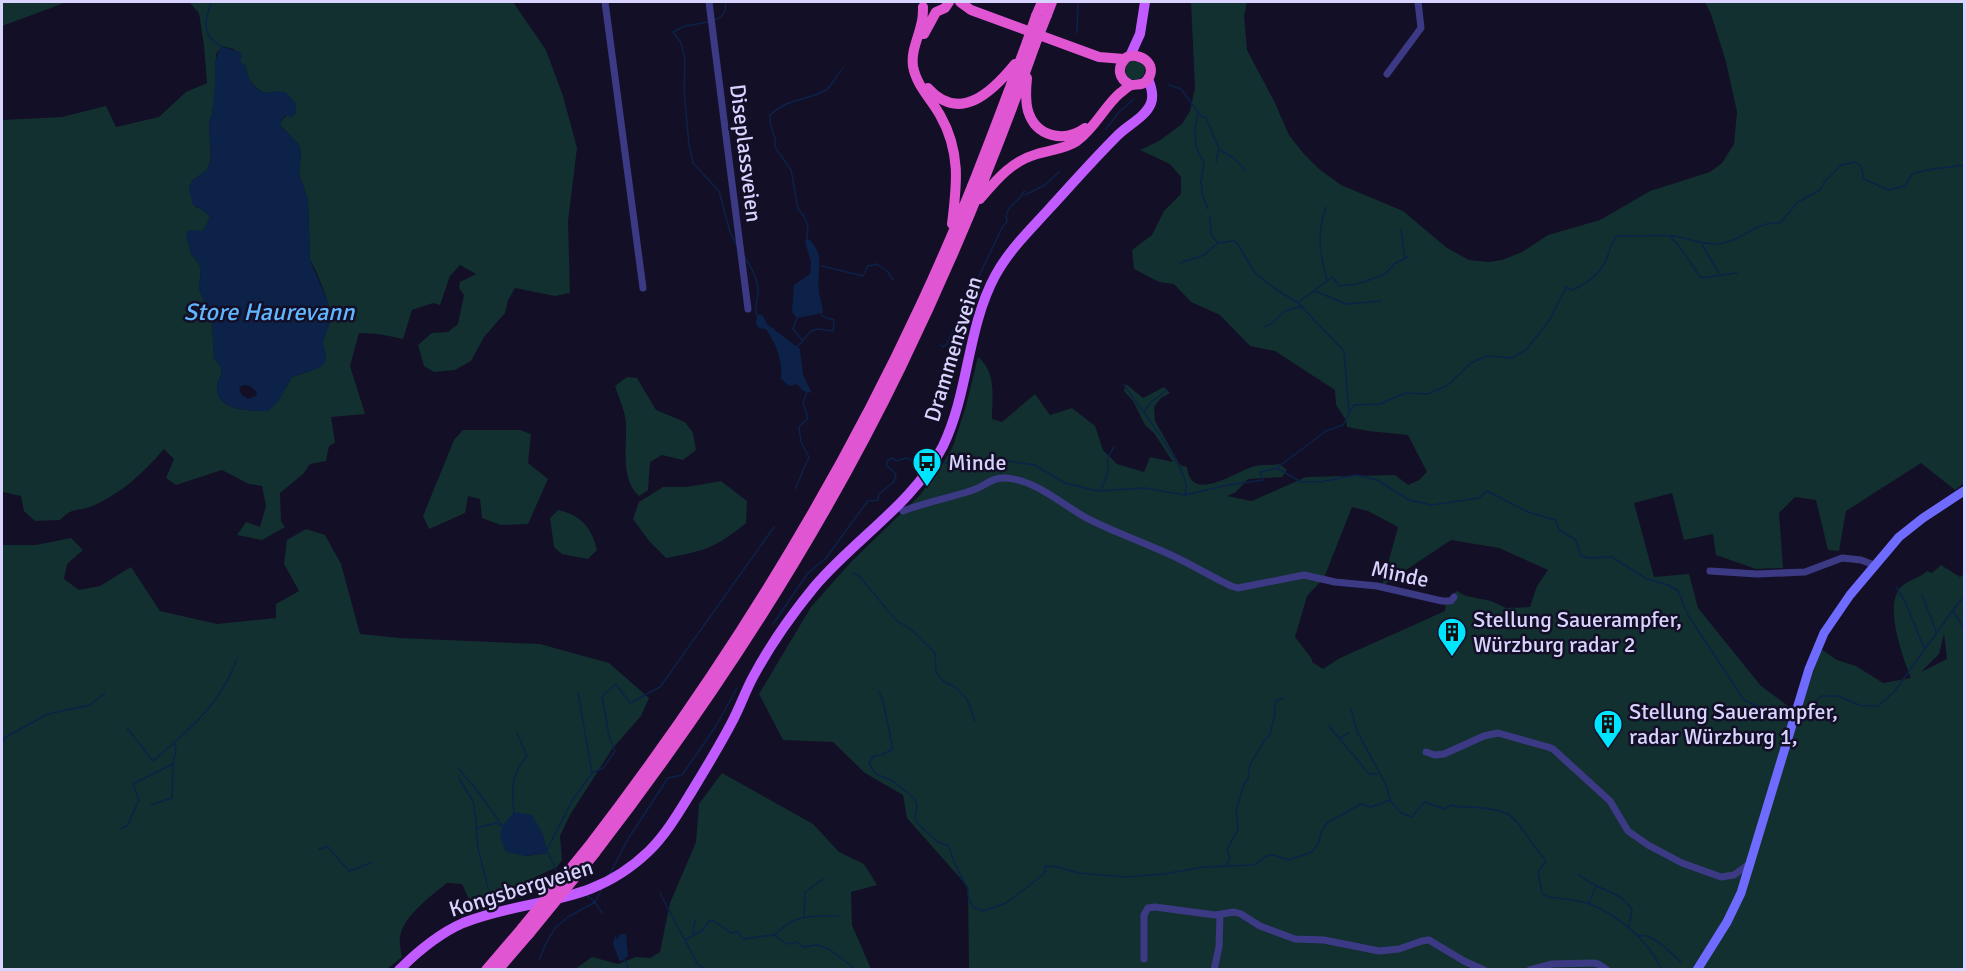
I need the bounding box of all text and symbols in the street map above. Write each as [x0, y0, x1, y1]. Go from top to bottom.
street label: Diseplassveien [724, 82, 768, 224]
street label: Drammensveien [918, 273, 988, 425]
water label: Store Haurevann [184, 297, 355, 327]
bus stop icon: Minde [911, 446, 943, 488]
place label: Minde [948, 449, 1006, 476]
street label: Minde [1369, 555, 1431, 593]
place label: Stellung Sauerampfer, Würzburg radar 2 [1473, 606, 1682, 658]
building icon: Stellung Sauerampfer, Würzburg radar 2 [1436, 616, 1468, 658]
place label: Stellung Sauerampfer, radar Würzburg 1, [1629, 698, 1838, 750]
building icon: Stellung Sauerampfer, radar Würzburg 1, [1592, 708, 1624, 750]
street label: Kongsbergveien [446, 853, 596, 923]

